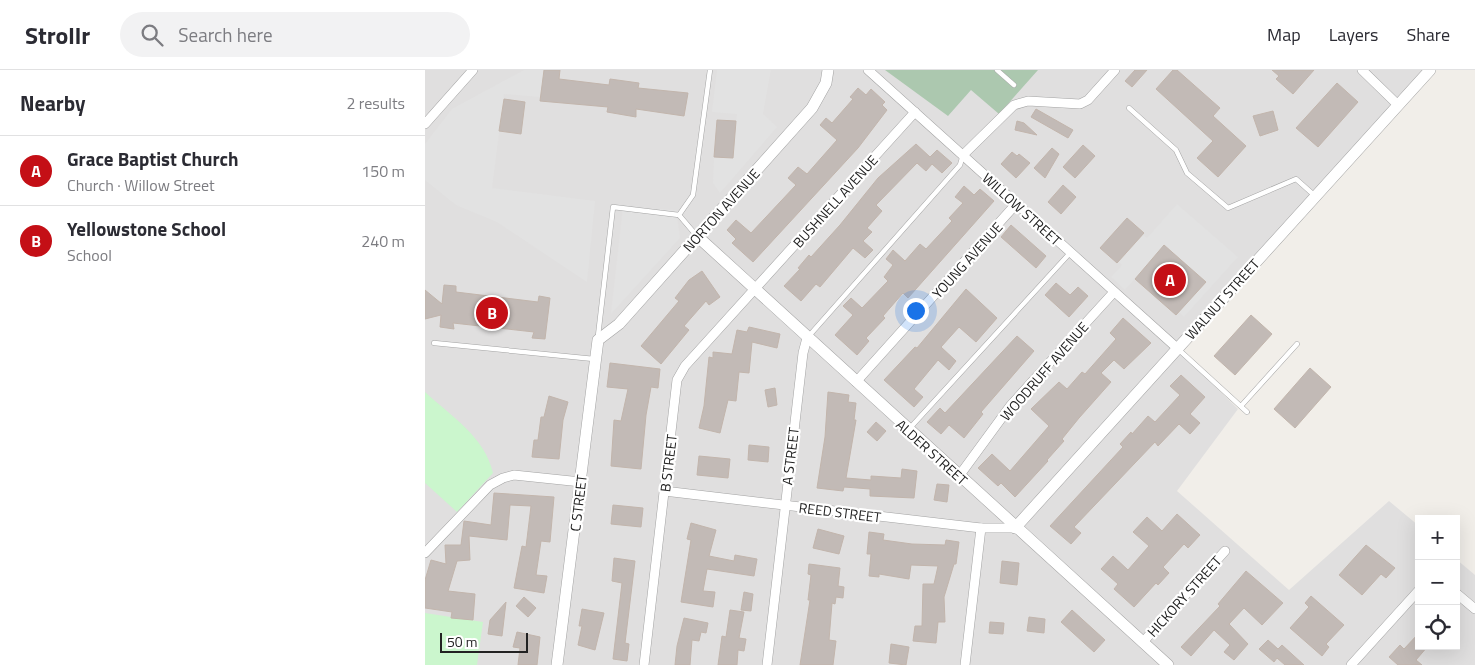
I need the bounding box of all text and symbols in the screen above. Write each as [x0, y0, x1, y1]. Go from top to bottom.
search box [120, 12, 470, 57]
text: Strollr [25, 17, 90, 53]
text: Search here [178, 20, 273, 49]
icon: search [138, 21, 166, 49]
text: Map [1267, 21, 1301, 48]
text: Layers [1329, 21, 1378, 48]
text: Share [1406, 21, 1450, 48]
text: Nearby [20, 87, 85, 119]
text: 2 results [346, 91, 405, 115]
text: Grace Baptist Church [67, 144, 239, 173]
street label: BUSHNELL AVENUE [788, 150, 883, 252]
text: A [31, 159, 41, 183]
text: 150 m [361, 159, 405, 183]
street label: NORTON AVENUE [678, 163, 764, 256]
street label: WILLOW STREET [978, 168, 1067, 251]
text: Church · Willow Street [67, 173, 215, 197]
text: Yellowstone School [67, 214, 226, 243]
street label: YOUNG AVENUE [927, 217, 1007, 303]
text: B [31, 229, 41, 253]
text: 240 m [361, 229, 405, 253]
text: School [67, 243, 112, 267]
street label: WALNUT STREET [1180, 253, 1265, 344]
pin: A [1154, 261, 1186, 299]
pin: B [476, 294, 508, 332]
your location [903, 298, 929, 324]
street label: WOODRUFF AVENUE [995, 317, 1093, 425]
street label: ALDER STREET [892, 414, 973, 490]
street label: A STREET [776, 425, 804, 486]
street label: B STREET [654, 432, 682, 493]
street label: C STREET [564, 473, 592, 533]
street label: REED STREET [798, 497, 883, 528]
map controls [1415, 515, 1460, 650]
button: + [1415, 515, 1460, 560]
street label: HICKORY STREET [1142, 550, 1227, 641]
button: − [1415, 560, 1460, 605]
button: locate [1415, 605, 1460, 650]
scale bar [440, 630, 527, 653]
text: 50 m [447, 631, 477, 652]

